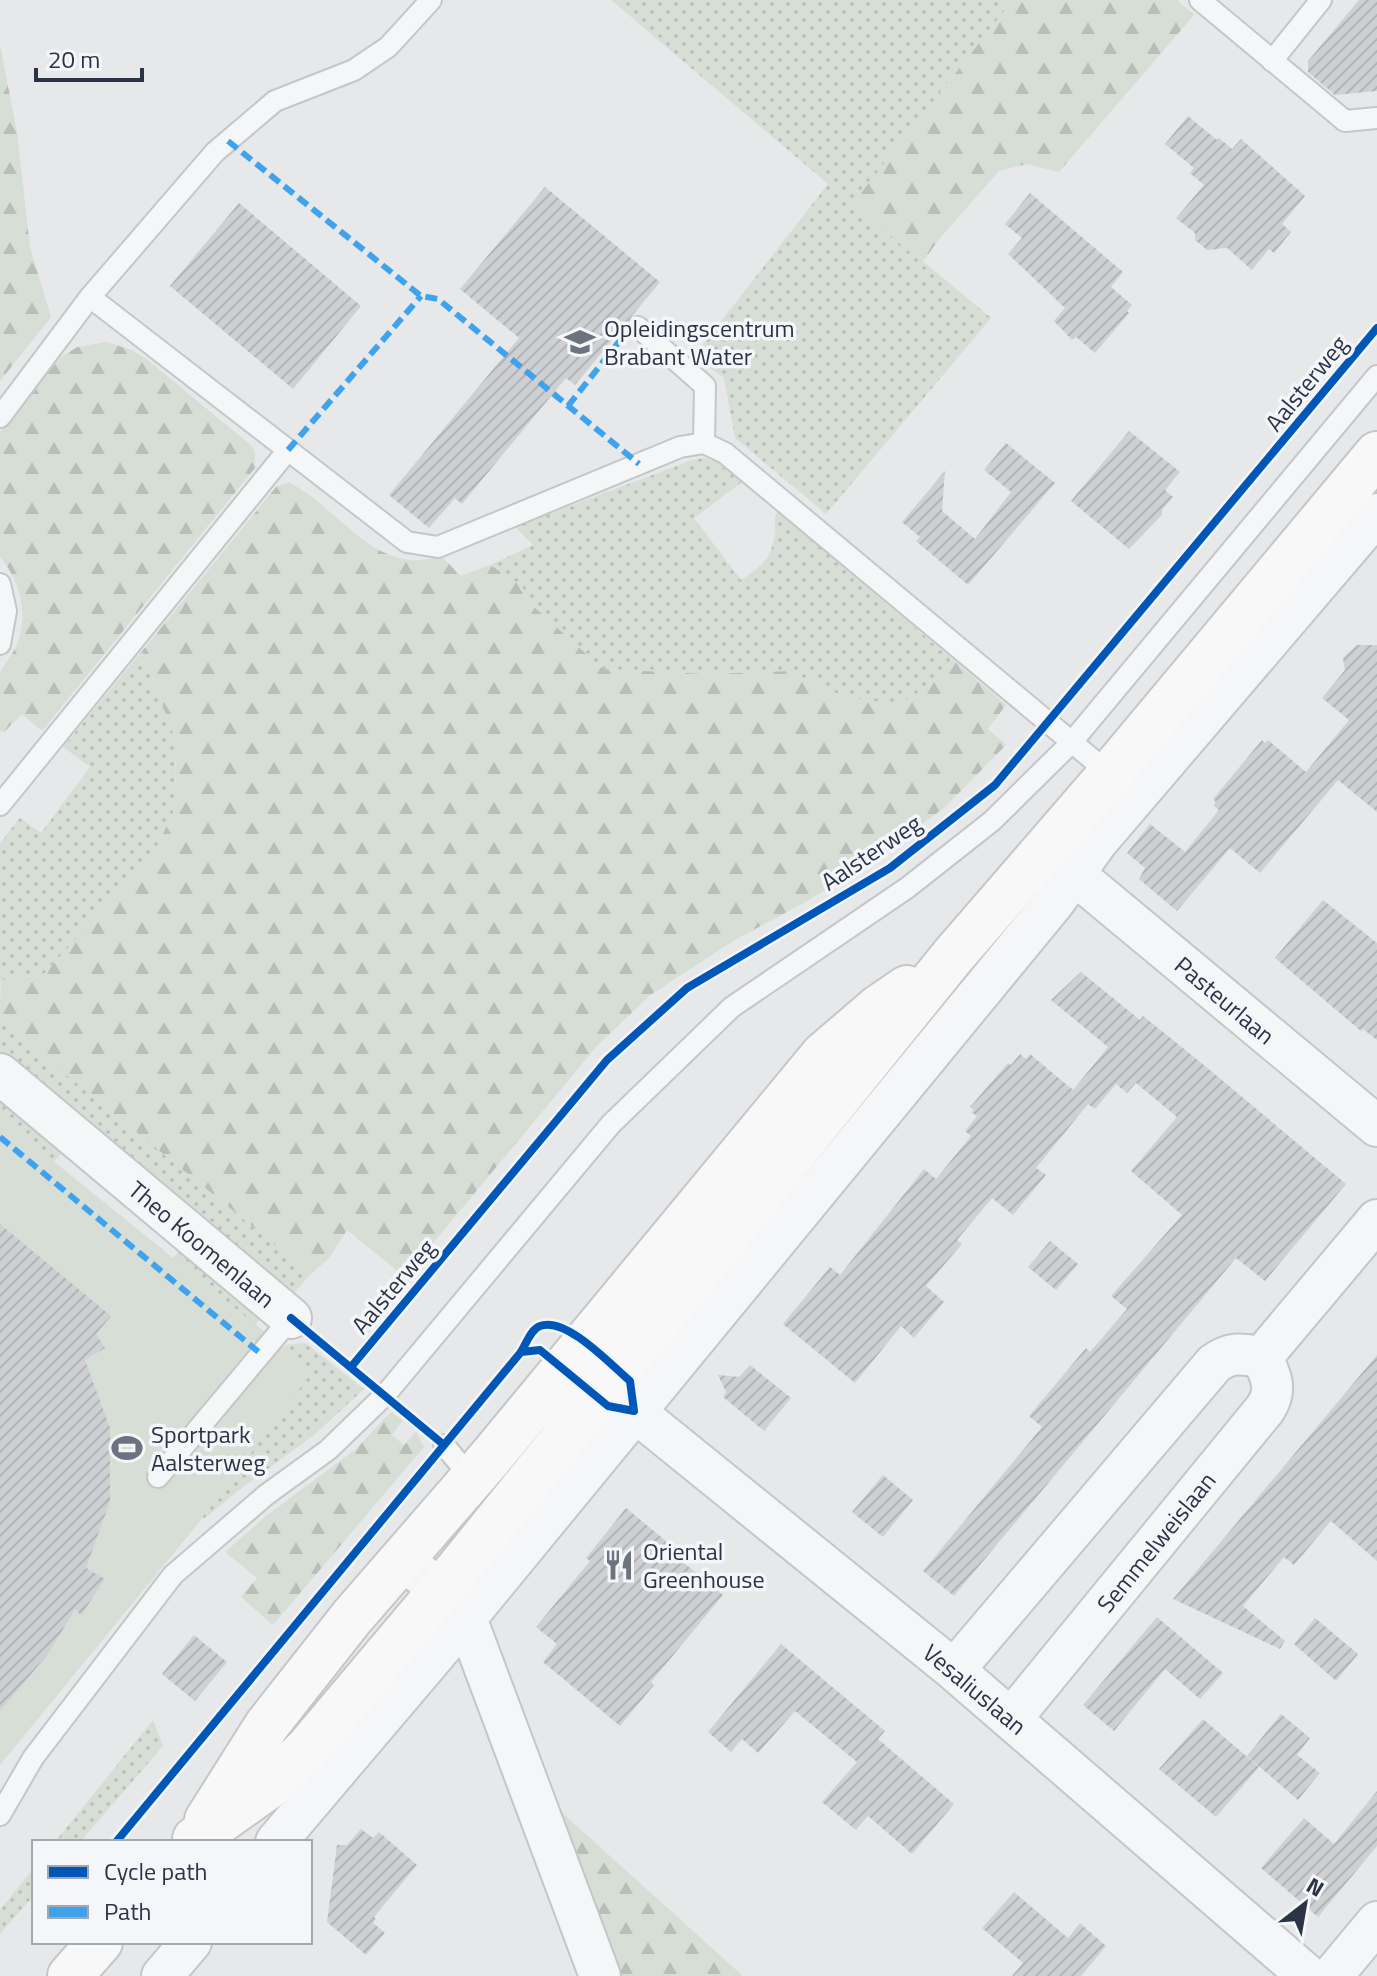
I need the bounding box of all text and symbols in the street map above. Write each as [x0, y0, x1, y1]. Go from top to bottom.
scale bar [36, 32, 142, 82]
text: 20 m [48, 41, 100, 77]
place label: Opleidingscentrum Brabant Water [604, 310, 795, 374]
school or university icon: Opleidingscentrum Brabant Water [563, 325, 597, 359]
street label: Aalsterweg [1256, 327, 1356, 439]
street label: Aalsterweg [813, 805, 929, 899]
street label: Pasteurlaan [1167, 947, 1283, 1053]
street label: Theo Koomenlaan [121, 1172, 283, 1316]
street label: Aalsterweg [342, 1231, 444, 1341]
place label: Sportpark Aalsterweg [151, 1416, 266, 1480]
sports icon: Sportpark Aalsterweg [110, 1431, 144, 1465]
street label: Semmelweislaan [1088, 1464, 1224, 1620]
place label: Oriental Greenhouse [643, 1533, 765, 1597]
restaurant icon: Oriental Greenhouse [602, 1548, 636, 1582]
street label: Vesaliuslaan [915, 1635, 1035, 1743]
legend [32, 1840, 312, 1944]
text: Cycle path [104, 1853, 207, 1889]
north arrow [1265, 1864, 1345, 1944]
text: N [1300, 1868, 1331, 1905]
text: Path [104, 1893, 151, 1929]

